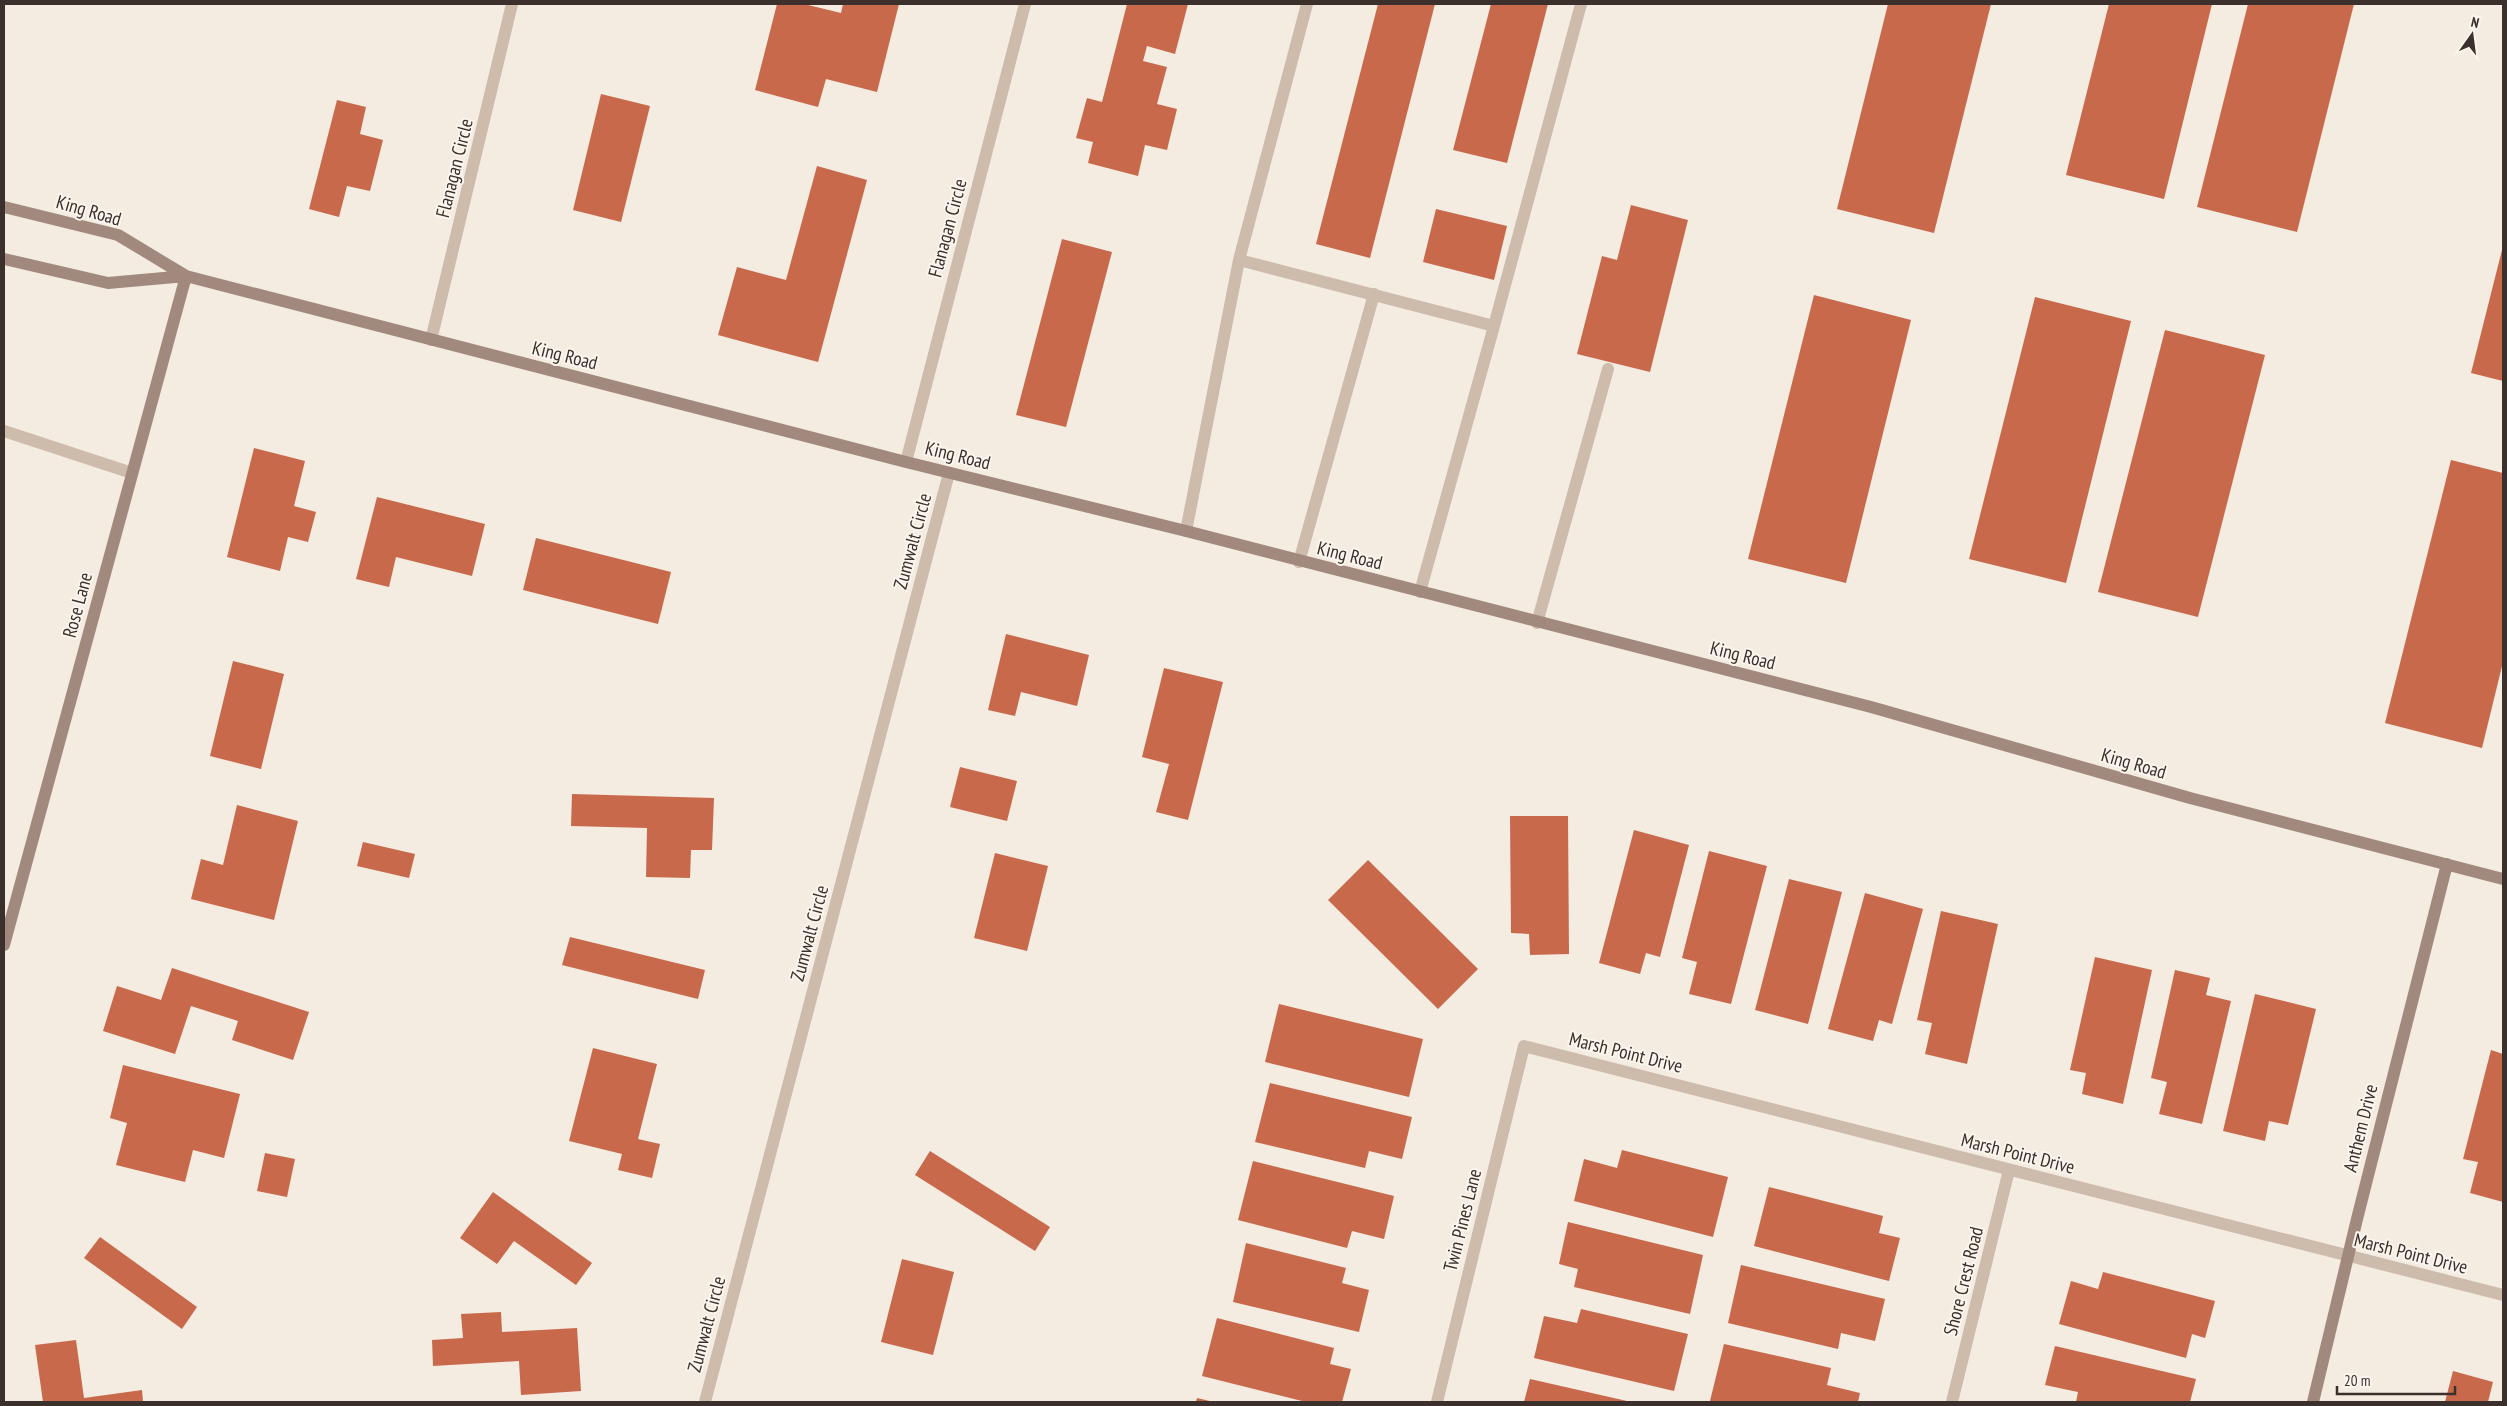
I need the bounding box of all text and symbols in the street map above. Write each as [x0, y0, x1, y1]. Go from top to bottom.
north arrow [2447, 10, 2497, 60]
text: N [2469, 13, 2481, 32]
street label: Flanagan Circle [430, 116, 478, 220]
street label: Flanagan Circle [922, 176, 972, 280]
street label: King Road [54, 189, 124, 231]
street label: King Road [530, 335, 600, 375]
street label: King Road [923, 435, 993, 475]
street label: Zumwalt Circle [888, 490, 936, 592]
street label: King Road [1315, 535, 1385, 575]
street label: Rose Lane [57, 570, 97, 640]
street label: King Road [1708, 635, 1778, 675]
street label: King Road [2099, 742, 2169, 784]
street label: Zumwalt Circle [785, 882, 833, 984]
street label: Marsh Point Drive [1567, 1026, 1685, 1078]
street label: Anthem Drive [2338, 1081, 2383, 1174]
street label: Marsh Point Drive [1959, 1127, 2077, 1179]
street label: Twin Pines Lane [1438, 1166, 1486, 1274]
street label: Shore Crest Road [1938, 1224, 1988, 1338]
street label: Marsh Point Drive [2352, 1227, 2470, 1279]
street label: Zumwalt Circle [682, 1273, 730, 1375]
scale bar [2337, 1364, 2454, 1396]
text: 20 m [2344, 1371, 2370, 1390]

